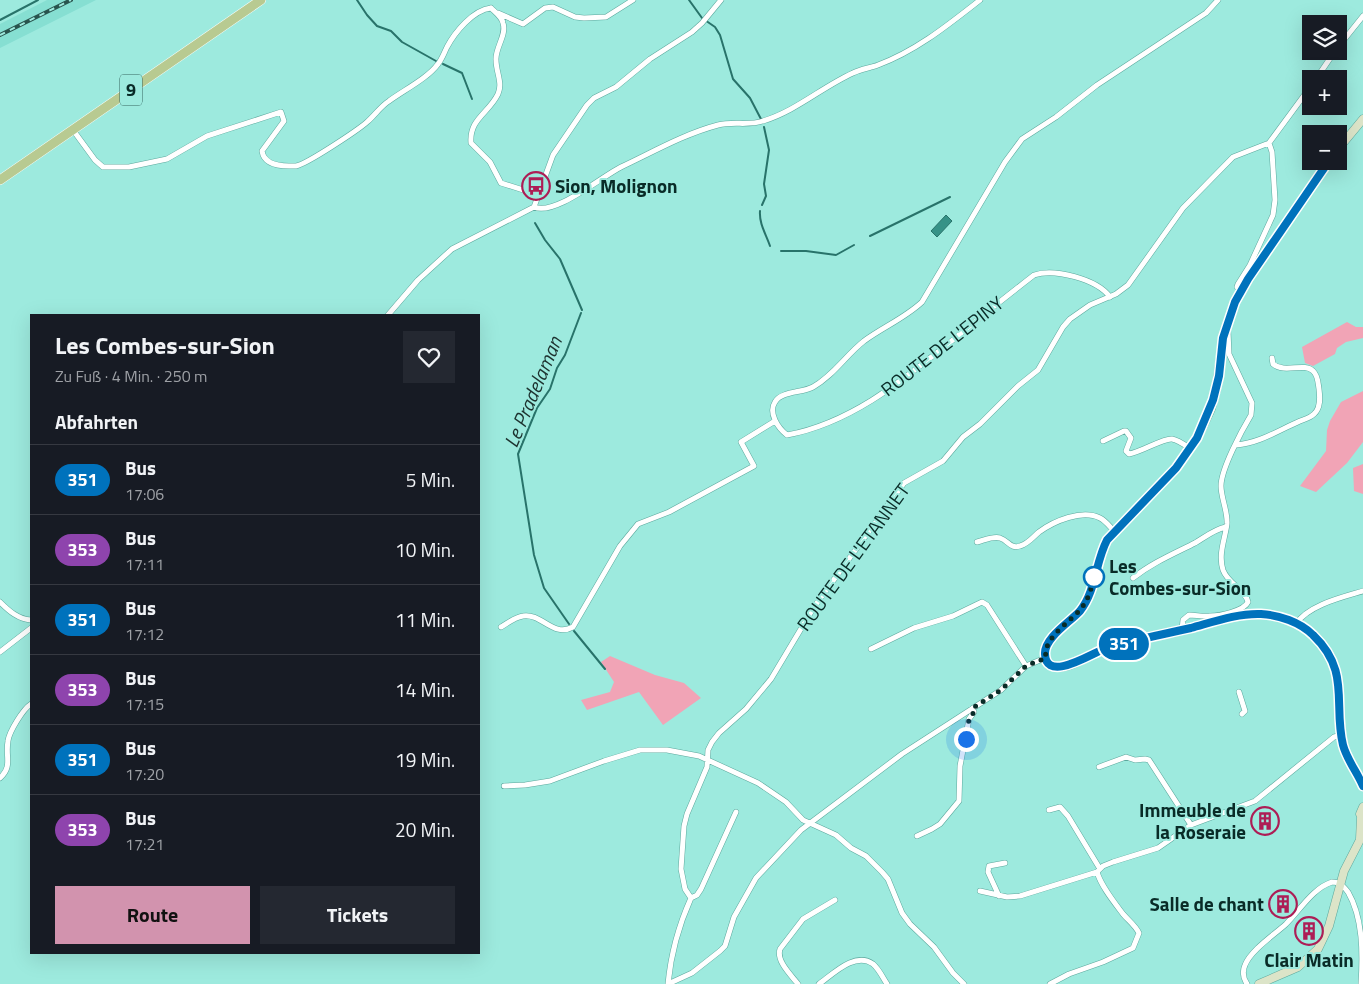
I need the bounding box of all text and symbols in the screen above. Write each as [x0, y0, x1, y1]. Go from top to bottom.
map controls [1302, 15, 1347, 170]
button: layers [1302, 15, 1347, 60]
button: + [1302, 70, 1347, 115]
road number: 9 [120, 74, 142, 106]
button: − [1302, 125, 1347, 170]
bus stop icon: Sion, Molignon [521, 171, 551, 201]
place label: Sion, Molignon [555, 171, 678, 200]
street label: ROUTE DE L'EPINY [874, 288, 1010, 403]
text: Les Combes-sur-Sion [55, 327, 275, 363]
water label: Le Pradelaman [495, 330, 570, 452]
button: heart [403, 331, 455, 383]
text: Zu Fuß · 4 Min. · 250 m [55, 364, 208, 388]
text: Abfahrten [55, 407, 138, 436]
text: Bus [125, 453, 156, 482]
text: 5 Min. [406, 465, 455, 494]
text: 351 [67, 466, 98, 493]
street label: ROUTE DE L'ETANNET [789, 477, 916, 637]
text: 17:06 [125, 482, 164, 506]
text: Bus [125, 523, 156, 552]
text: 10 Min. [395, 535, 455, 564]
text: 353 [67, 536, 98, 563]
place label: Les Combes-sur-Sion [1109, 551, 1251, 602]
text: 17:11 [125, 552, 164, 576]
marker: Les Combes-sur-Sion [1083, 566, 1105, 588]
text: Bus [125, 593, 156, 622]
text: 11 Min. [395, 605, 455, 634]
text: 351 [67, 606, 98, 633]
text: 17:12 [125, 622, 164, 646]
line badge: 351 [1095, 628, 1153, 660]
text: 351 [1109, 630, 1139, 657]
text: Bus [125, 663, 156, 692]
text: 14 Min. [395, 675, 455, 704]
text: 353 [67, 676, 98, 703]
text: 17:15 [125, 692, 164, 716]
your location [954, 727, 979, 752]
text: Bus [125, 733, 156, 762]
text: 19 Min. [395, 745, 455, 774]
text: 351 [67, 746, 98, 773]
text: 17:20 [125, 762, 164, 786]
place label: Immeuble de la Roseraie [1139, 795, 1246, 846]
text: Bus [125, 803, 156, 832]
building icon: Immeuble de la Roseraie [1250, 806, 1280, 836]
text: 20 Min. [395, 815, 455, 844]
text: 353 [67, 816, 98, 843]
text: 17:21 [125, 832, 164, 856]
button: Route [55, 886, 250, 944]
button: Tickets [260, 886, 455, 944]
place label: Salle de chant [1149, 889, 1264, 918]
building icon: Salle de chant [1268, 889, 1298, 919]
building icon: Clair Matin [1294, 916, 1324, 946]
place label: Clair Matin [1264, 945, 1354, 974]

